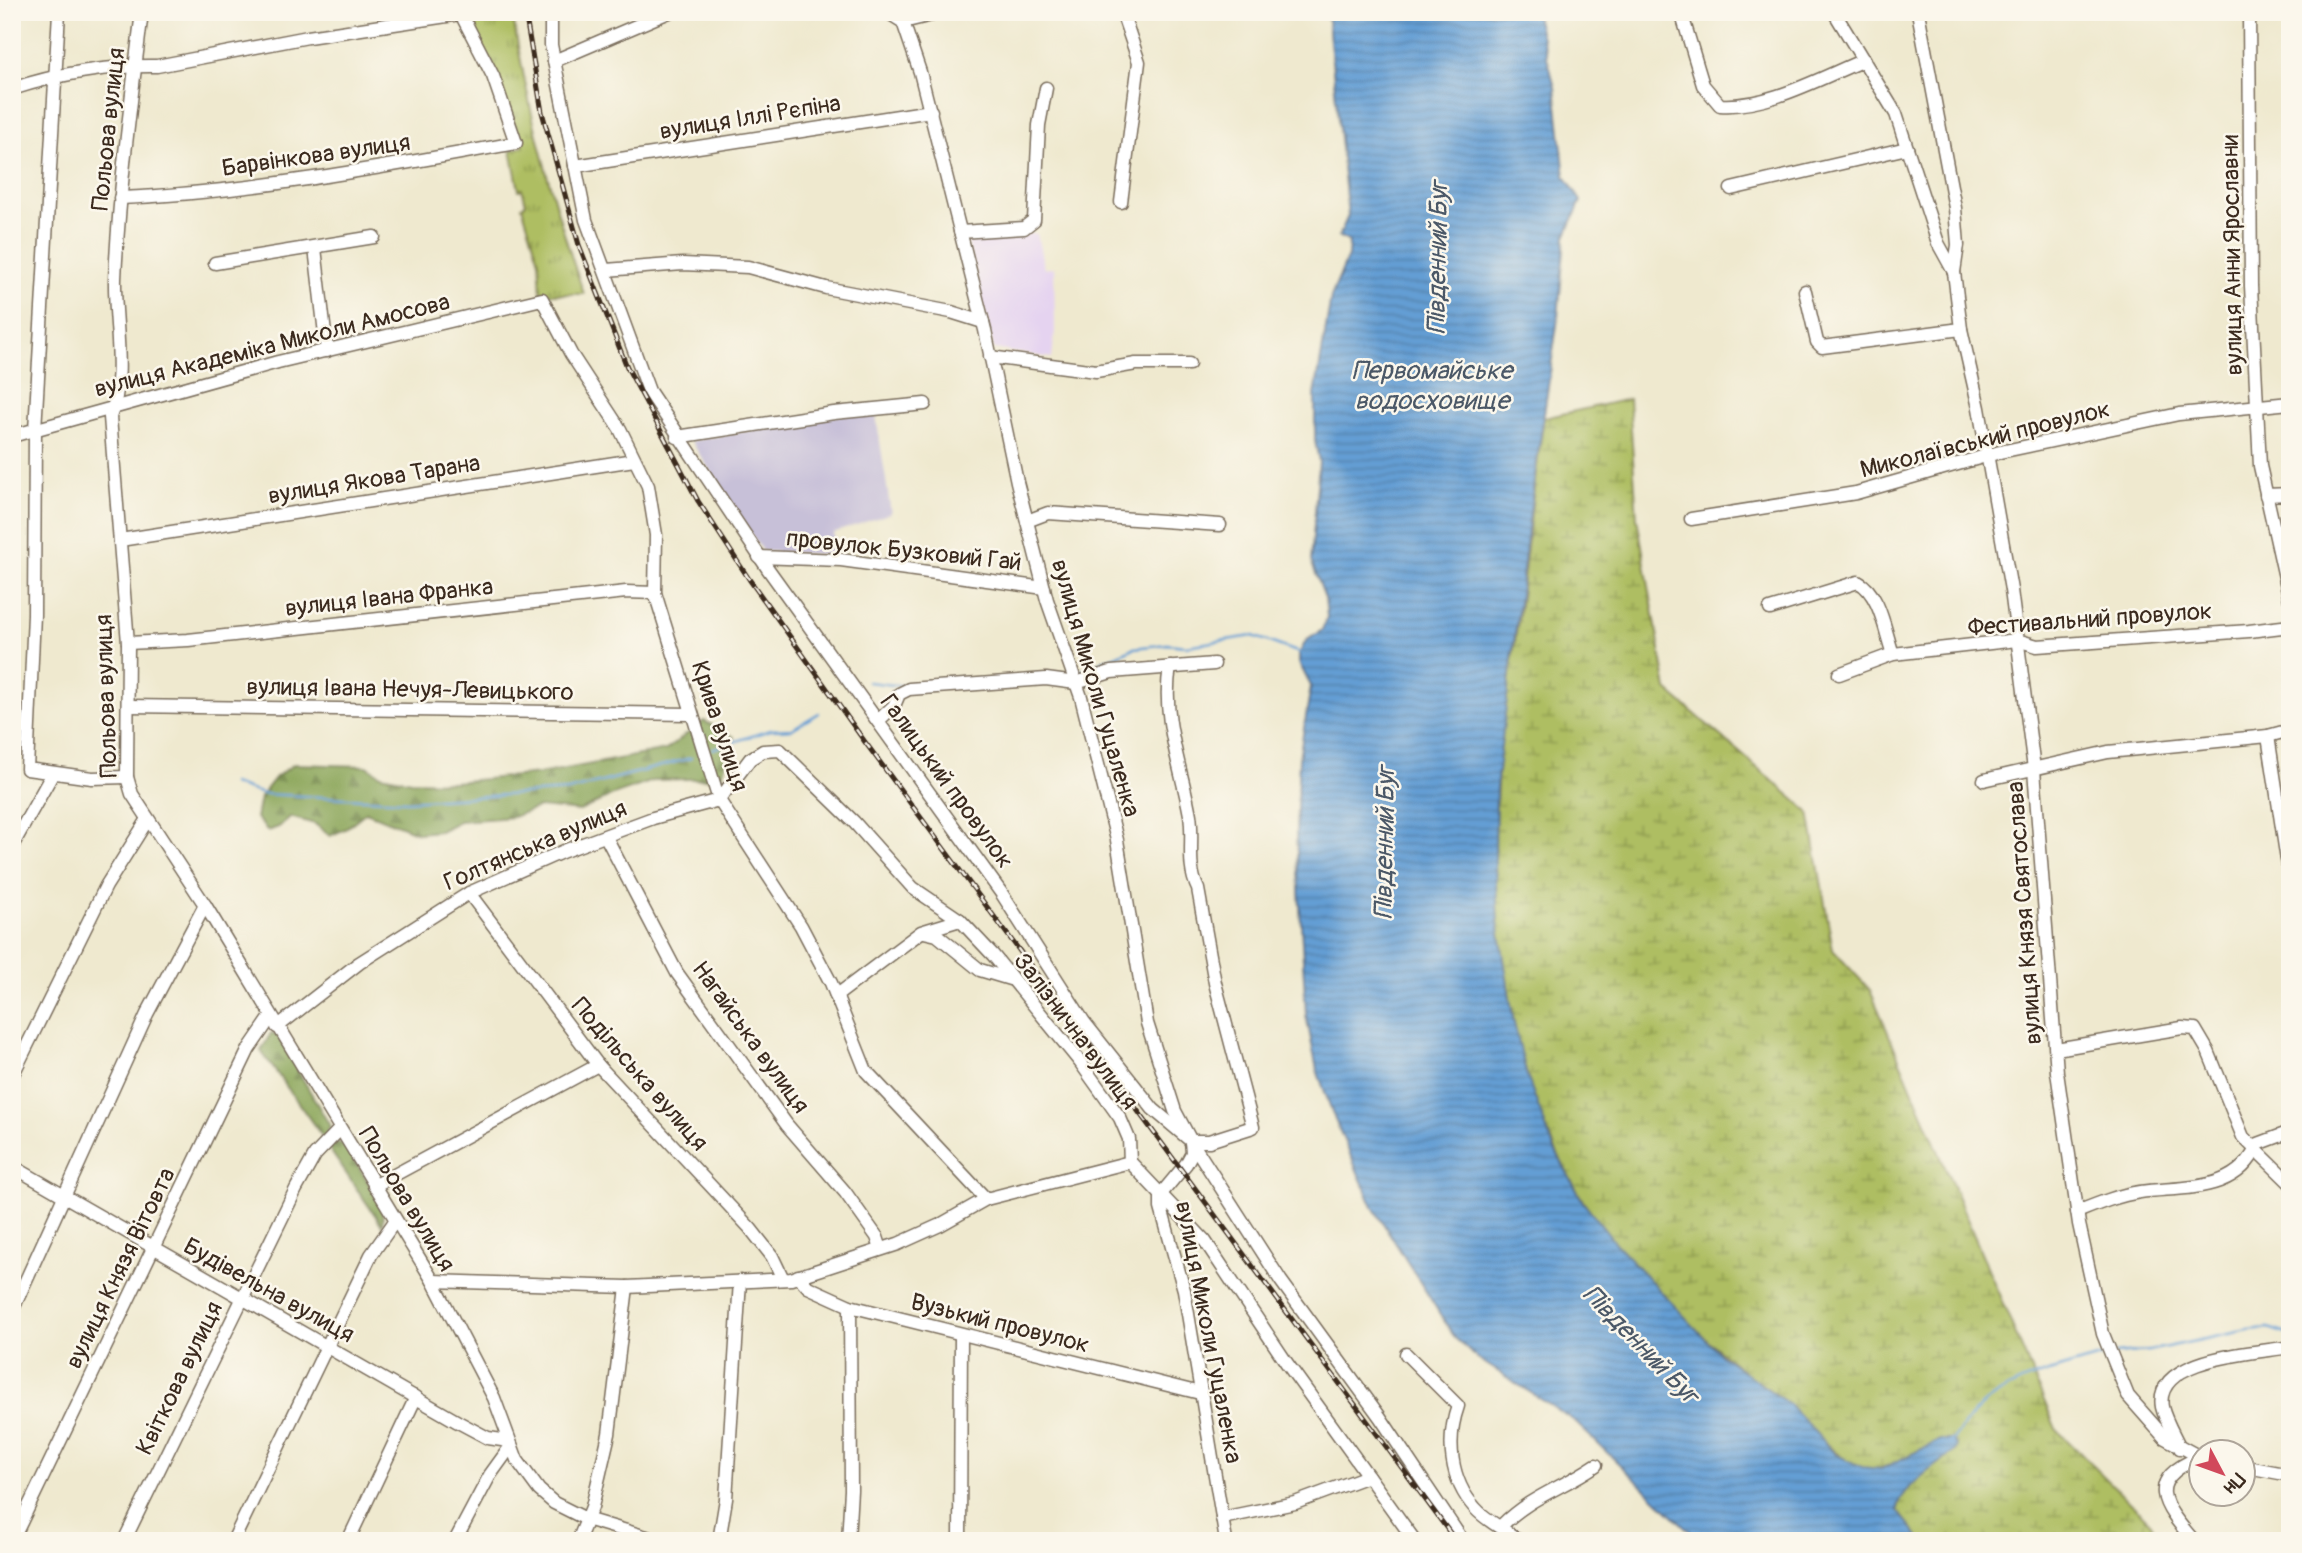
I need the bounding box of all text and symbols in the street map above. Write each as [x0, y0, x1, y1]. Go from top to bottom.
street label: Польова вулиця [86, 46, 131, 212]
street label: вулиця Іллі Рєпіна [658, 89, 843, 146]
street label: Барвінкова вулиця [220, 128, 412, 183]
street label: вулиця Анни Ярославни [2216, 134, 2249, 376]
water label: Південний Буг [1421, 178, 1455, 335]
street label: вулиця Академіка Миколи Амосова [91, 287, 453, 404]
water label: Первомайське водосховище [1352, 355, 1514, 417]
street label: Миколаївський провулок [1857, 394, 2113, 485]
street label: вулиця Якова Тарана [266, 448, 482, 511]
street label: провулок Бузковий Гай [785, 524, 1023, 577]
street label: вулиця Миколи Гуцаленка [1045, 556, 1146, 820]
street label: вулиця Івана Франка [284, 572, 495, 623]
street label: Фестивальний провулок [1967, 596, 2213, 642]
street label: Польова вулиця [89, 614, 124, 778]
street label: Крива вулиця [685, 657, 754, 795]
street label: вулиця Івана Нечуя-Левицького [246, 672, 574, 707]
street label: Галицький провулок [874, 689, 1020, 874]
water label: Південний Буг [1368, 763, 1402, 920]
street label: вулиця Князя Святослава [2001, 780, 2048, 1046]
street label: Голтянська вулиця [439, 794, 631, 897]
street label: Залізнична вулиця [1007, 947, 1144, 1115]
street label: Нагайська вулиця [686, 956, 815, 1119]
street label: Подільська вулиця [565, 992, 714, 1157]
street label: Польова вулиця [352, 1122, 461, 1277]
street label: вулиця Князя Вітовта [59, 1163, 182, 1373]
street label: вулиця Миколи Гуцаленка [1169, 1198, 1248, 1466]
street label: Будівельна вулиця [178, 1232, 359, 1349]
water label: Південний Буг [1576, 1279, 1707, 1413]
street label: Вузький провулок [908, 1287, 1092, 1360]
street label: Квіткова вулиця [130, 1297, 229, 1460]
north arrow [2186, 1438, 2256, 1508]
text: Пн [2218, 1468, 2250, 1499]

